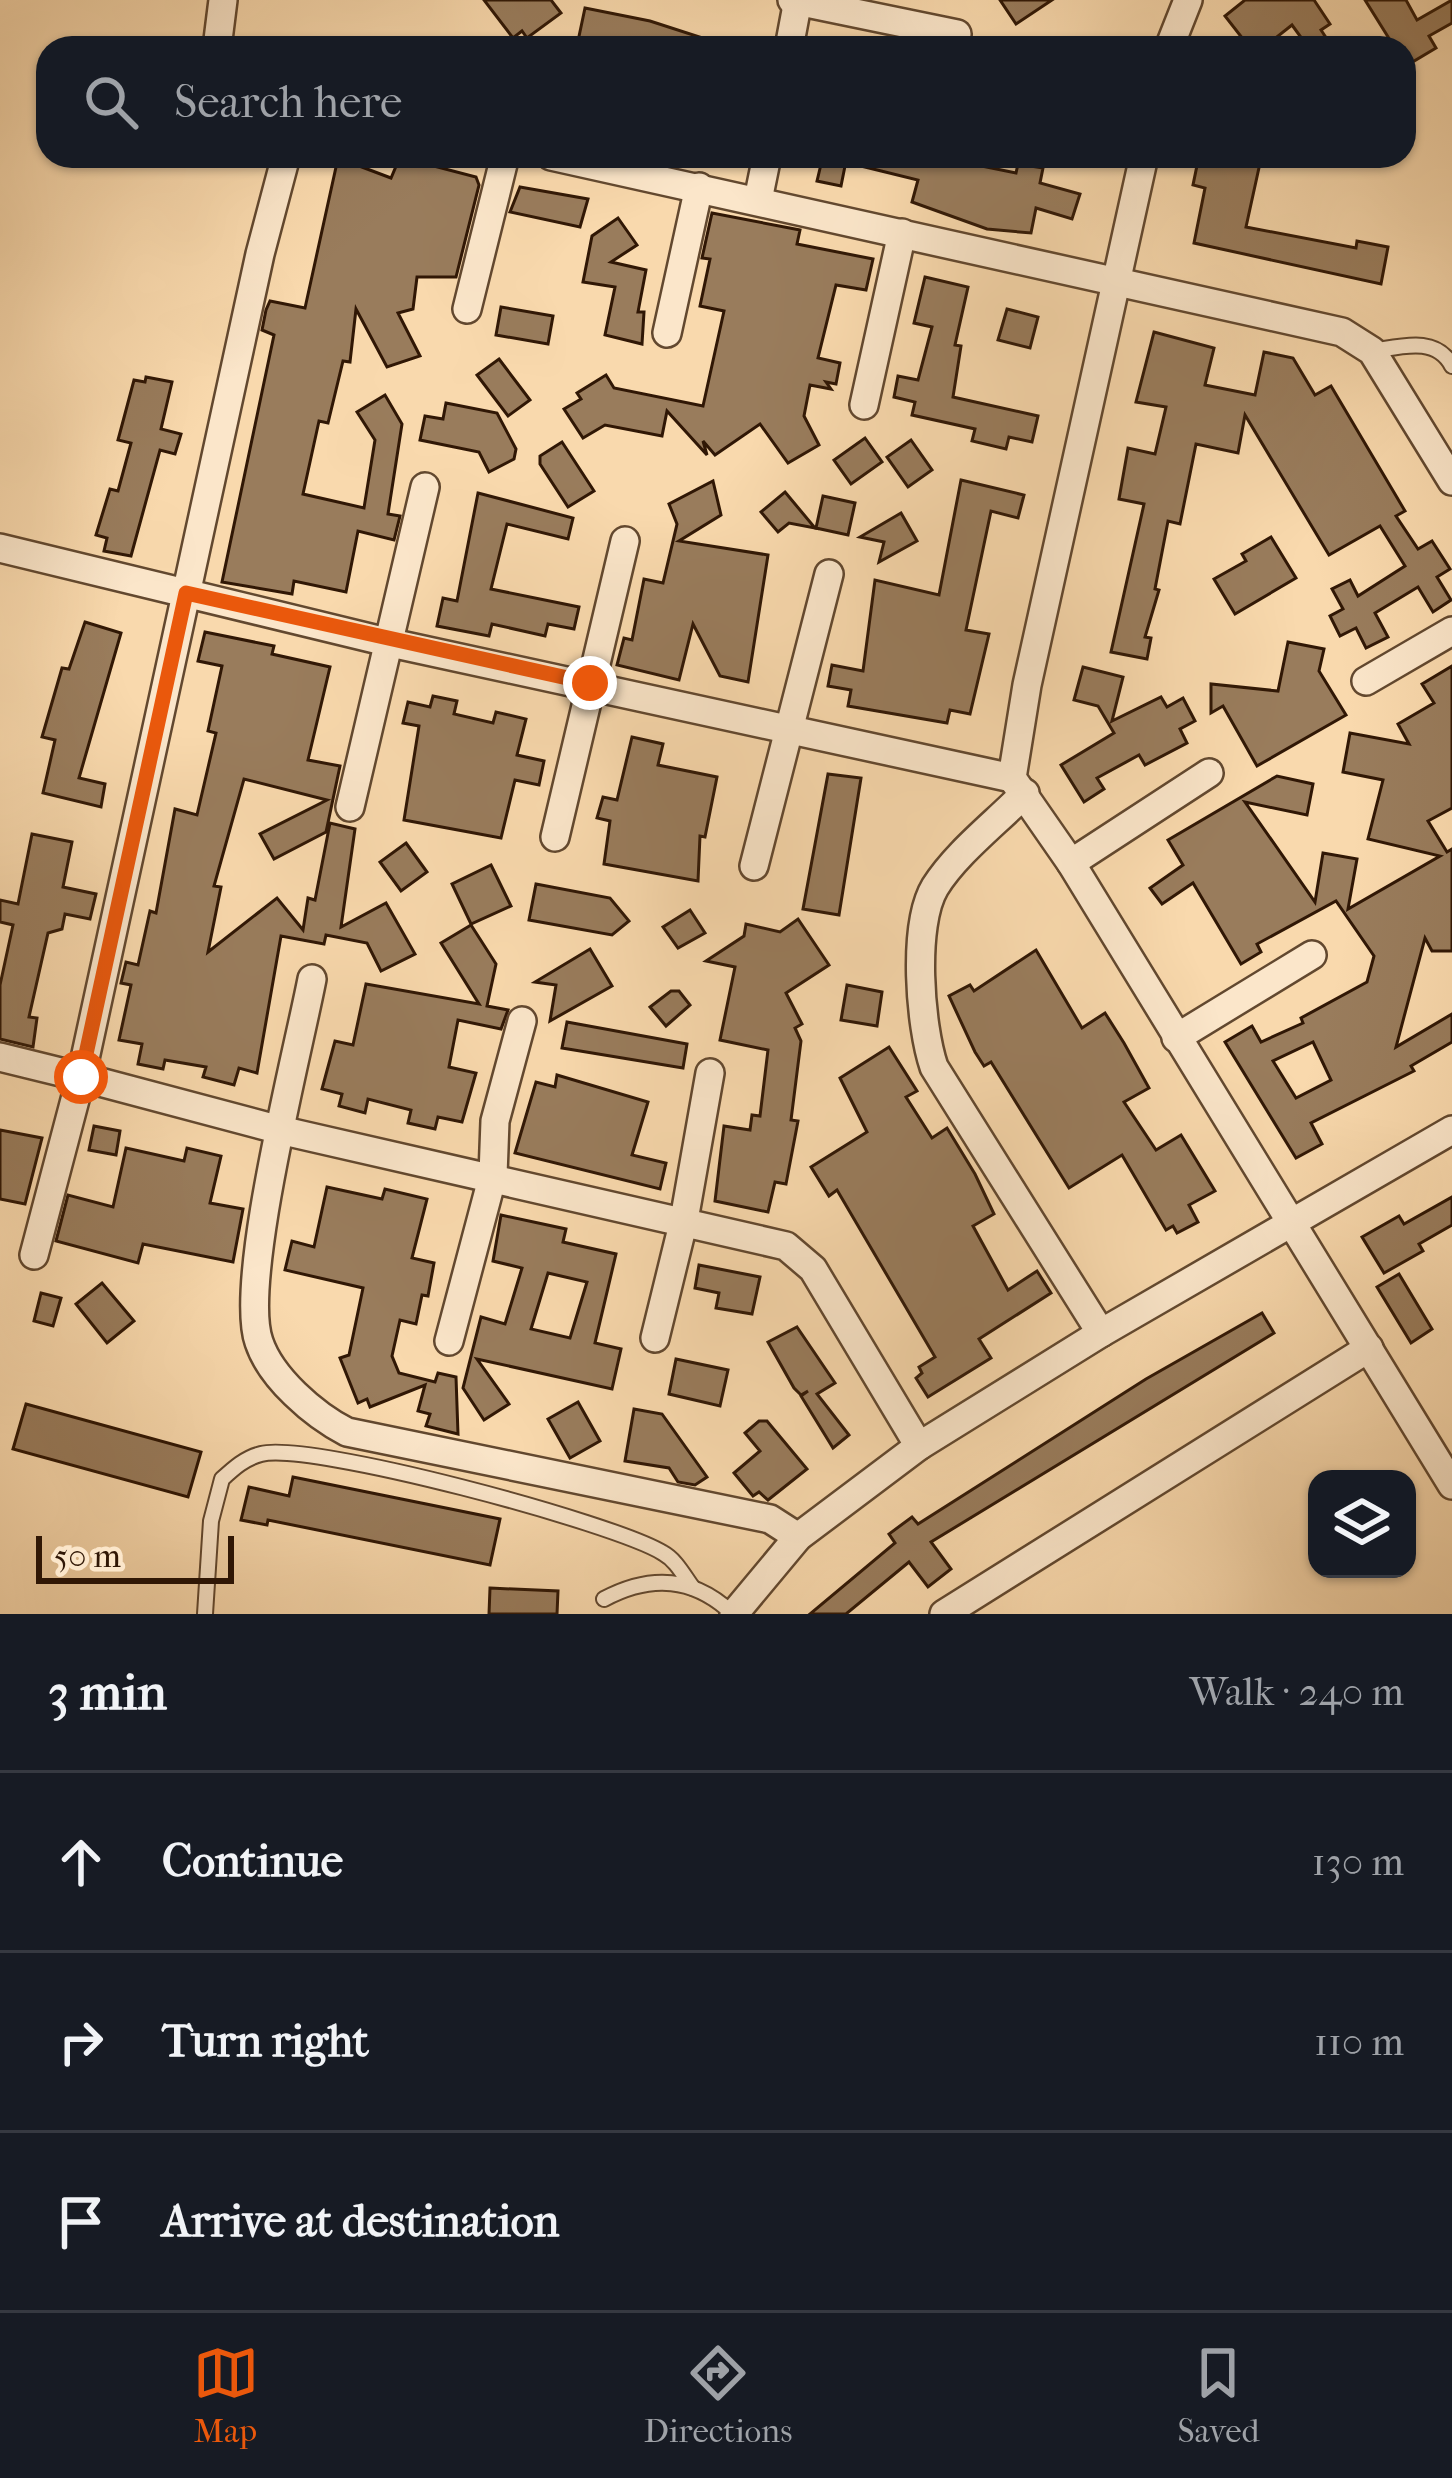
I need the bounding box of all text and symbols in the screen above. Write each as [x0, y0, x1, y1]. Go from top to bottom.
search box [36, 36, 1416, 168]
icon: search [78, 69, 144, 135]
text: Search here [174, 76, 402, 129]
route end [563, 656, 617, 710]
route start [54, 1050, 108, 1104]
map controls [1308, 1470, 1416, 1578]
button: layers [1308, 1470, 1416, 1578]
scale bar [36, 1530, 234, 1583]
text: 50 m [54, 1537, 121, 1576]
text: 3 min [48, 1662, 167, 1722]
text: Walk · 240 m [1189, 1669, 1404, 1715]
icon: ahead [48, 1829, 114, 1895]
text: Continue [162, 1835, 343, 1888]
text: 130 m [1312, 1839, 1404, 1885]
icon: right [48, 2009, 114, 2075]
text: Turn right [162, 2015, 369, 2068]
text: 110 m [1314, 2019, 1404, 2065]
icon: arrive [48, 2189, 114, 2255]
text: Arrive at destination [162, 2195, 559, 2248]
tab: Map [193, 2340, 259, 2451]
tab: Directions [644, 2340, 792, 2451]
tab: Saved [1178, 2340, 1259, 2451]

